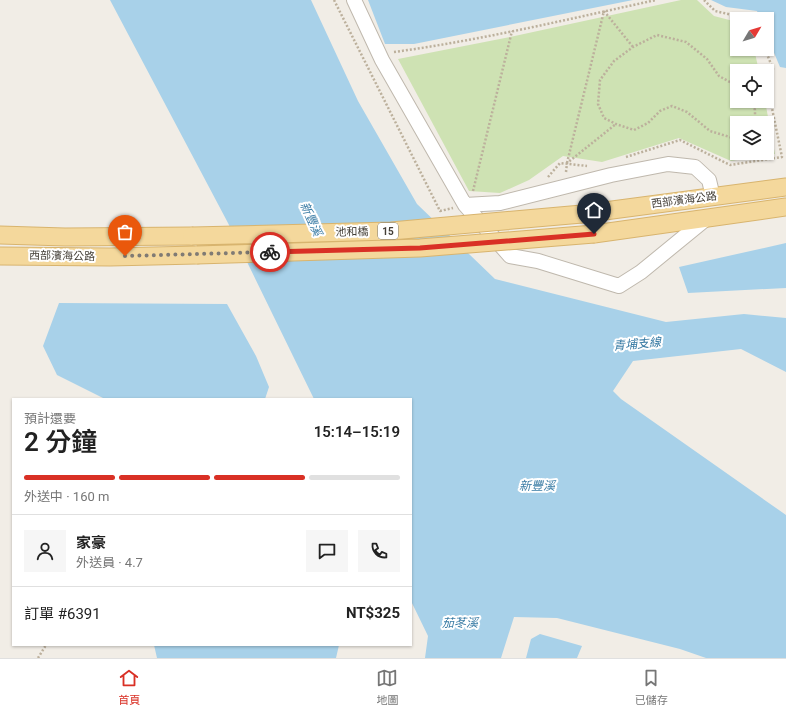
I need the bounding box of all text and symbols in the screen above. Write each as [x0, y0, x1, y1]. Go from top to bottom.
north arrow [730, 12, 774, 56]
map controls [730, 12, 774, 160]
button: locate [730, 64, 774, 108]
button: layers [730, 116, 774, 160]
street label: 西部濱海公路 [650, 190, 718, 210]
pin [577, 193, 611, 234]
icon: home [583, 199, 605, 221]
water label: 新豐溪 [297, 200, 326, 240]
pin [108, 215, 142, 256]
icon: bag [114, 221, 136, 243]
road number: 15 [378, 223, 398, 239]
street label: 池和橋 [335, 225, 369, 239]
courier [250, 232, 290, 272]
icon: bike [259, 241, 281, 263]
street label: 西部濱海公路 [29, 249, 95, 263]
water label: 青埔支線 [612, 335, 664, 353]
text: 預計還要 [24, 411, 76, 426]
text: 15:14–15:19 [314, 423, 400, 441]
text: 2 分鐘 [24, 427, 97, 457]
water label: 新豐溪 [519, 479, 557, 493]
text: 外送中 · 160 m [24, 489, 109, 504]
button: person [24, 530, 66, 572]
button: chat [306, 530, 348, 572]
button: phone [358, 530, 400, 572]
text: 家豪 [76, 534, 106, 552]
text: 外送員 · 4.7 [76, 555, 143, 570]
text: NT$325 [346, 604, 400, 622]
text: 訂單 #6391 [24, 605, 101, 623]
water label: 茄苳溪 [442, 616, 480, 630]
tab: 首頁 [118, 667, 140, 707]
tab: 地圖 [376, 667, 398, 707]
tab: 已儲存 [635, 667, 668, 707]

